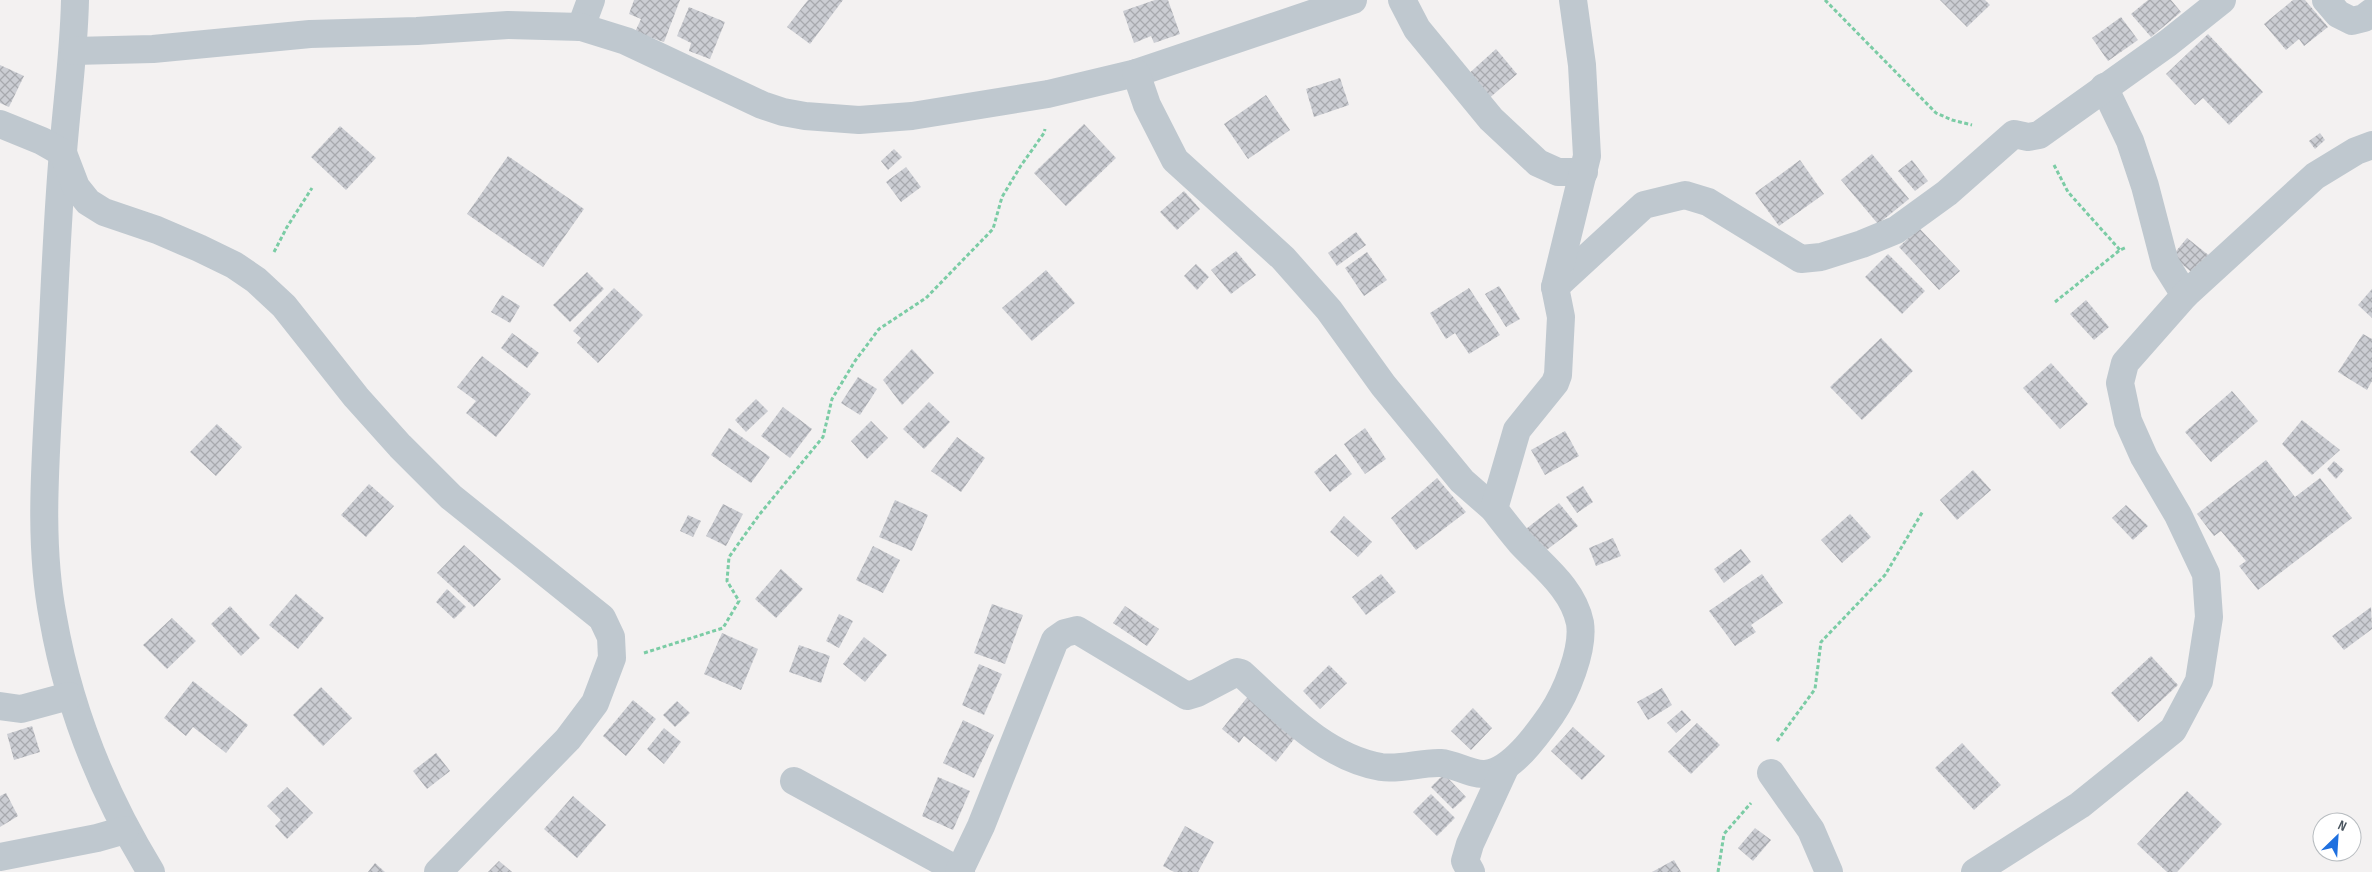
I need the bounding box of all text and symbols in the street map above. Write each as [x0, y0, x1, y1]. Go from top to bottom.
north arrow [2312, 812, 2362, 862]
text: N [2335, 816, 2349, 835]

